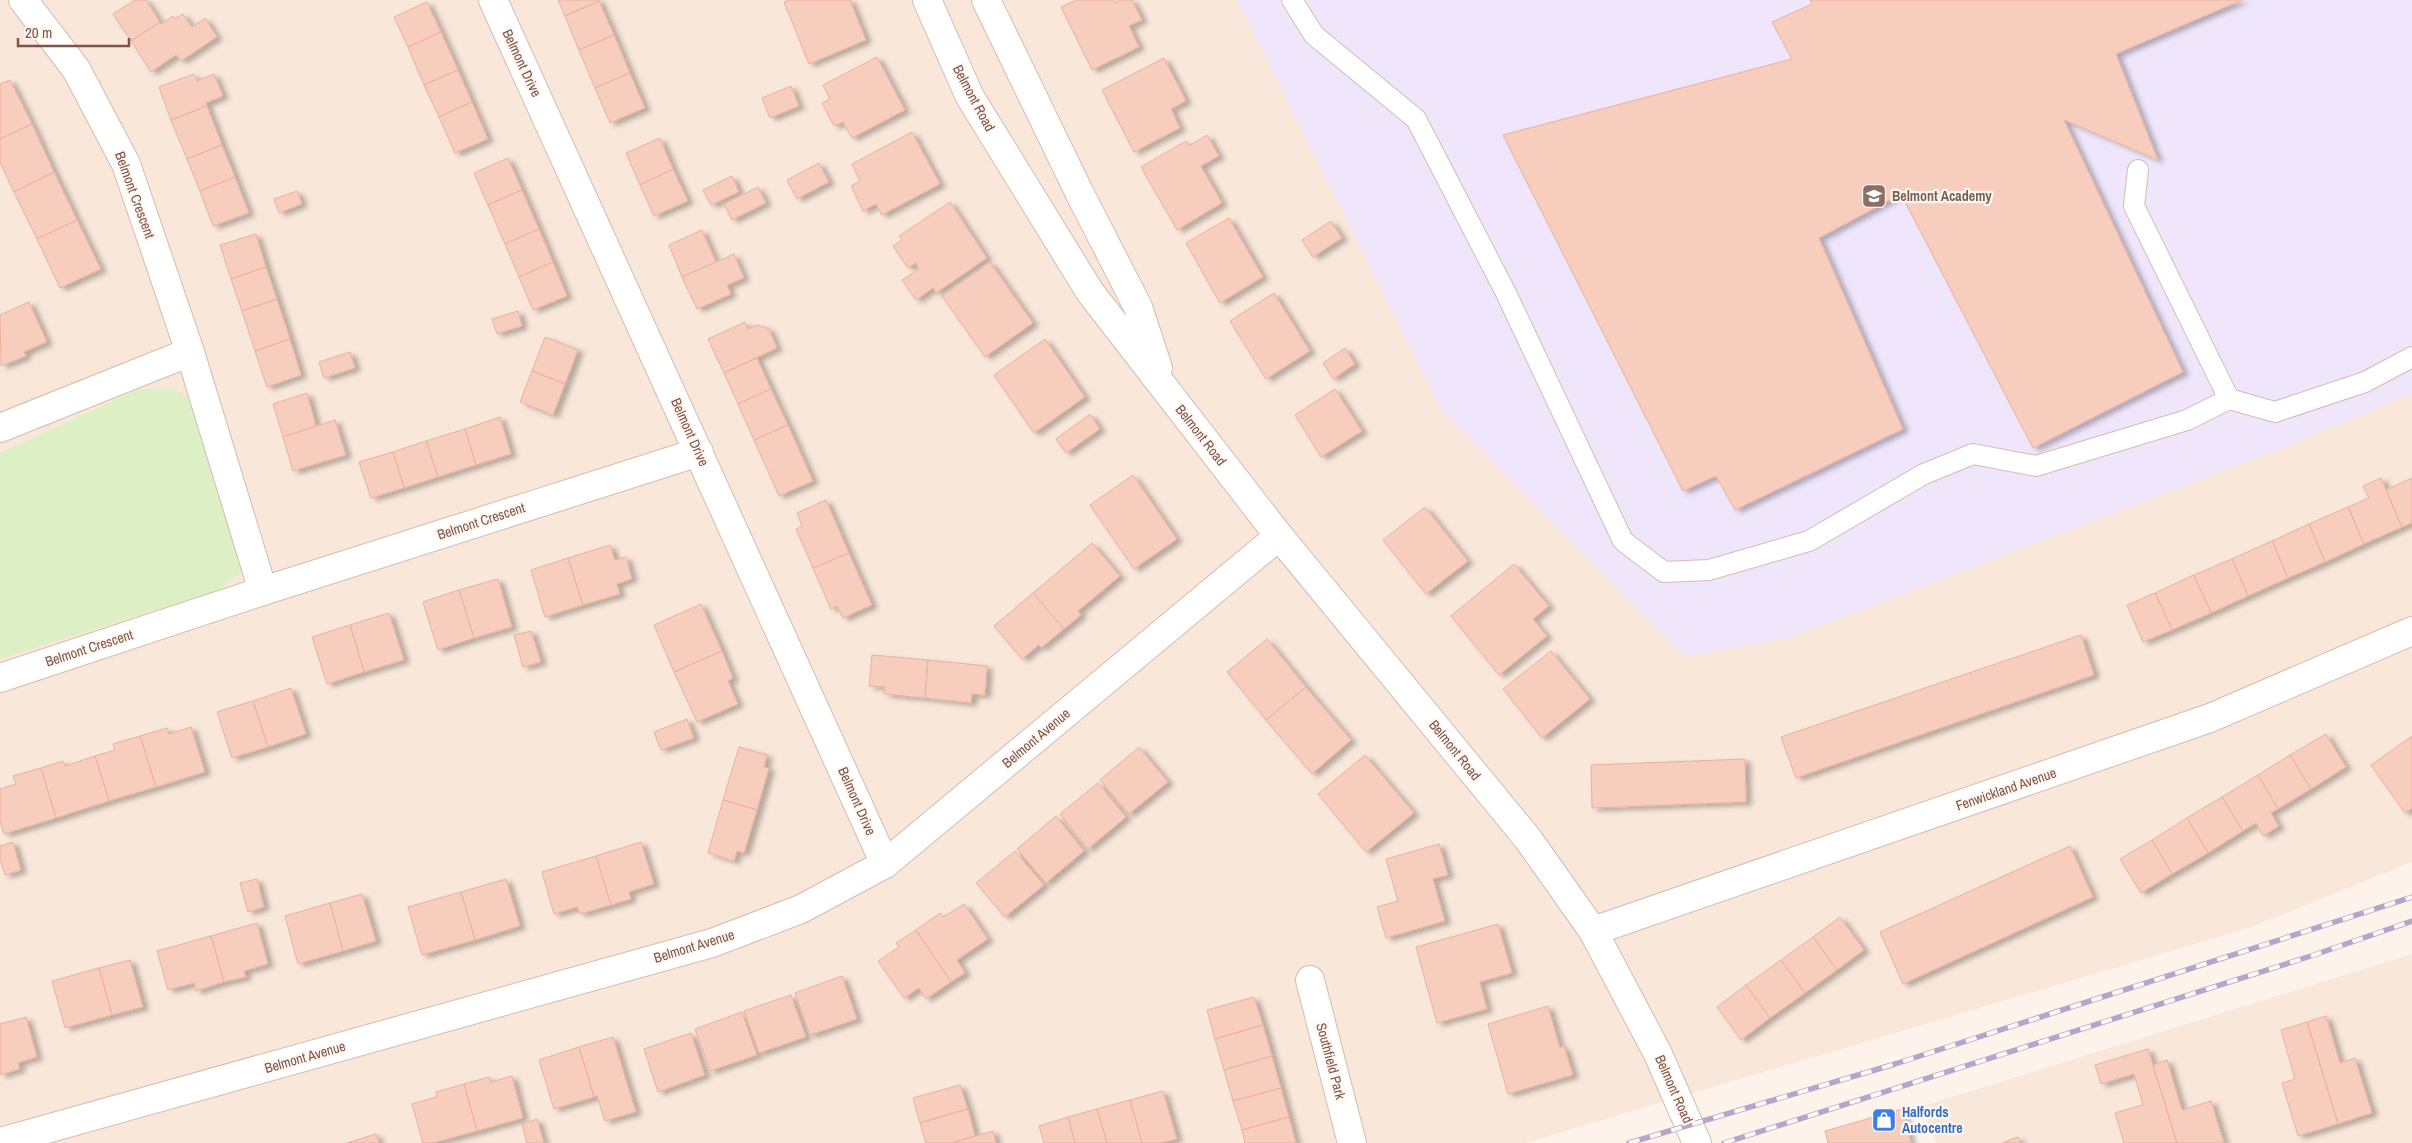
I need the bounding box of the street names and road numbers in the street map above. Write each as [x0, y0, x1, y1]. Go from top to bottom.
street label: Belmont Drive [498, 26, 546, 100]
street label: Belmont Road [949, 62, 999, 134]
street label: Belmont Crescent [111, 149, 159, 241]
street label: Belmont Drive [667, 395, 713, 469]
street label: Belmont Road [1172, 401, 1230, 469]
street label: Belmont Crescent [435, 498, 527, 544]
street label: Belmont Crescent [43, 625, 135, 671]
street label: Belmont Avenue [998, 704, 1074, 772]
street label: Belmont Road [1425, 716, 1485, 784]
street label: Fenwickland Avenue [1953, 763, 2059, 815]
street label: Belmont Drive [834, 764, 880, 838]
street label: Belmont Avenue [651, 925, 737, 967]
street label: Southfield Park [1312, 1021, 1350, 1101]
street label: Belmont Avenue [262, 1037, 348, 1077]
street label: Belmont Road [1651, 1052, 1697, 1126]

